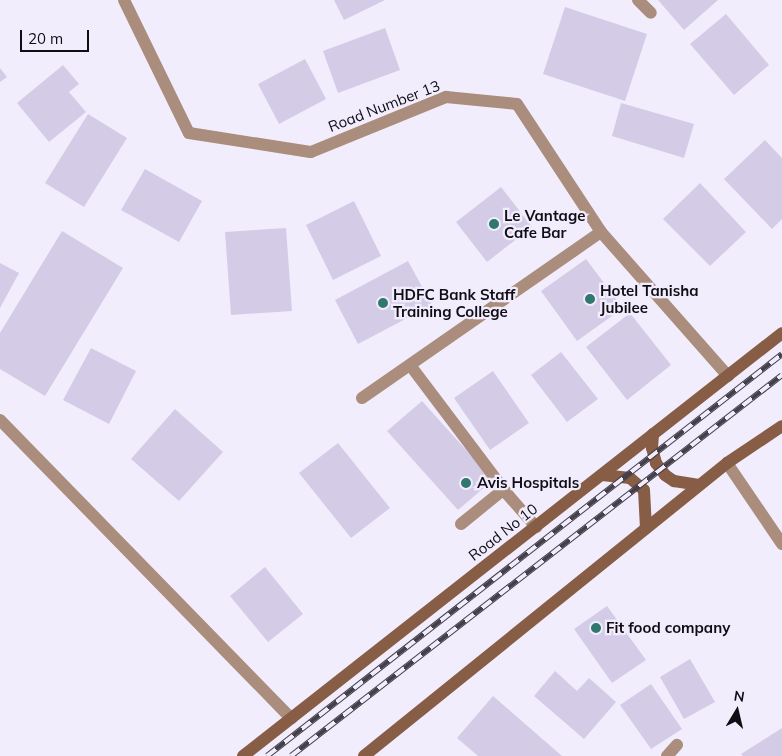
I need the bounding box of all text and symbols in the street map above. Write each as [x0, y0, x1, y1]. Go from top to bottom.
scale bar [22, 20, 91, 52]
text: 20 m [28, 29, 63, 48]
street label: Road Number 13 [326, 76, 442, 136]
place label: Le Vantage Cafe Bar [504, 206, 585, 241]
marker: Le Vantage Cafe Bar [488, 218, 500, 230]
place label: Hotel Tanisha Jubilee [600, 281, 699, 316]
place label: HDFC Bank Staff Training College [393, 285, 515, 320]
marker: Hotel Tanisha Jubilee [584, 293, 596, 305]
marker: HDFC Bank Staff Training College [377, 297, 389, 309]
place label: Avis Hospitals [477, 474, 579, 492]
marker: Avis Hospitals [459, 476, 473, 490]
street label: Road No 10 [465, 500, 541, 564]
place label: Fit food company [606, 619, 730, 637]
marker: Fit food company [590, 622, 602, 634]
north arrow [712, 686, 762, 736]
text: N [733, 686, 746, 706]

